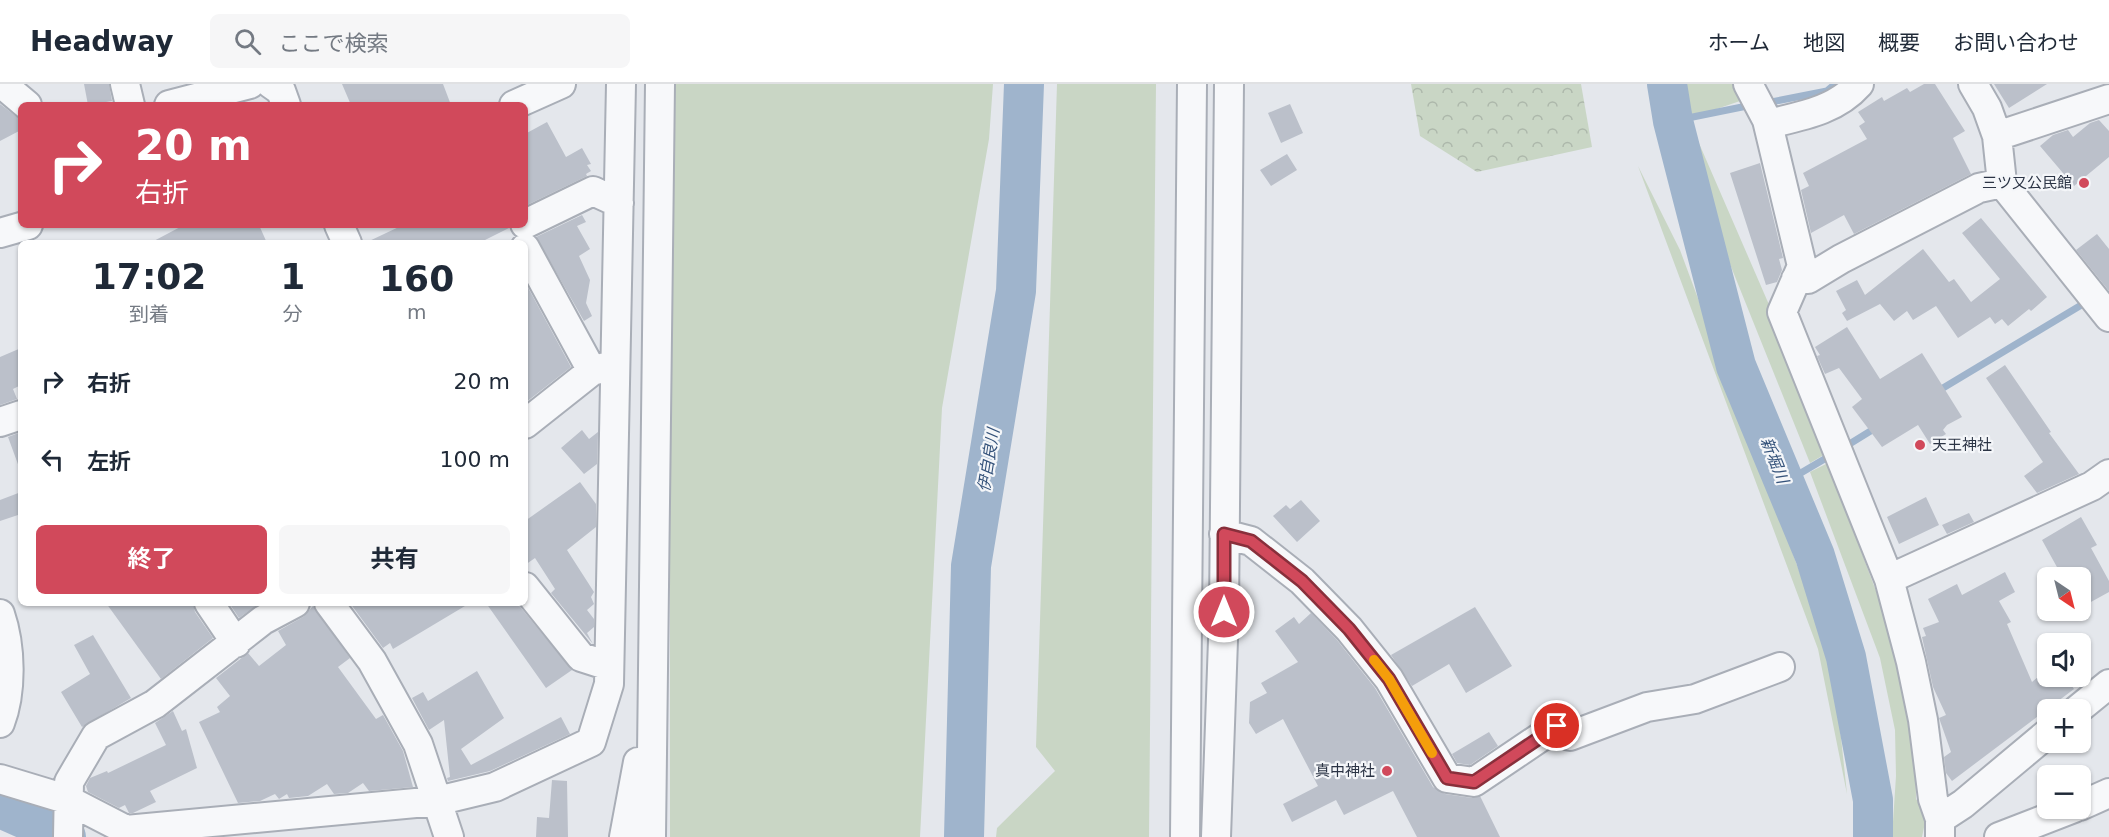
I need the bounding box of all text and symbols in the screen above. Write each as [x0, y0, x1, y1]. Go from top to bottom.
search box [210, 14, 630, 68]
text: Headway [30, 25, 174, 58]
icon: search [231, 25, 264, 58]
text: ここで検索 [279, 31, 389, 56]
text: ホーム [1708, 31, 1770, 55]
text: 地図 [1803, 31, 1845, 55]
text: 概要 [1878, 31, 1920, 55]
text: お問い合わせ [1953, 31, 2079, 55]
text: 20 m [135, 121, 252, 170]
icon: right [36, 126, 114, 204]
place label: 三ツ又公民館 [1982, 174, 2072, 192]
marker: 三ツ又公民館 [2077, 176, 2091, 190]
text: 右折 [135, 177, 189, 208]
text: 17:02 [92, 256, 206, 297]
text: 1 [280, 256, 305, 297]
text: 160 [379, 258, 454, 299]
text: m [407, 300, 426, 324]
text: 到着 [129, 302, 169, 326]
text: 分 [283, 302, 303, 326]
icon: right [36, 365, 69, 398]
text: 20 m [454, 369, 510, 394]
text: 右折 [87, 371, 131, 396]
water label: 伊自良川 [974, 425, 1003, 493]
water label: 新堀川 [1757, 434, 1793, 488]
place label: 天王神社 [1932, 436, 1992, 454]
marker: 天王神社 [1913, 438, 1927, 452]
icon: left [36, 443, 69, 476]
text: 100 m [440, 447, 510, 472]
text: 左折 [87, 449, 131, 474]
button: 終了 [36, 525, 267, 594]
button: 共有 [279, 525, 510, 594]
north arrow [2037, 567, 2091, 621]
map controls [2037, 567, 2091, 819]
position arrow [1192, 580, 1256, 644]
button: sound [2037, 633, 2091, 687]
button: + [2037, 699, 2091, 753]
pin [1531, 700, 1582, 751]
icon: arrive [1540, 709, 1573, 742]
place label: 真中神社 [1315, 762, 1375, 780]
marker: 真中神社 [1380, 764, 1394, 778]
button: − [2037, 765, 2091, 819]

